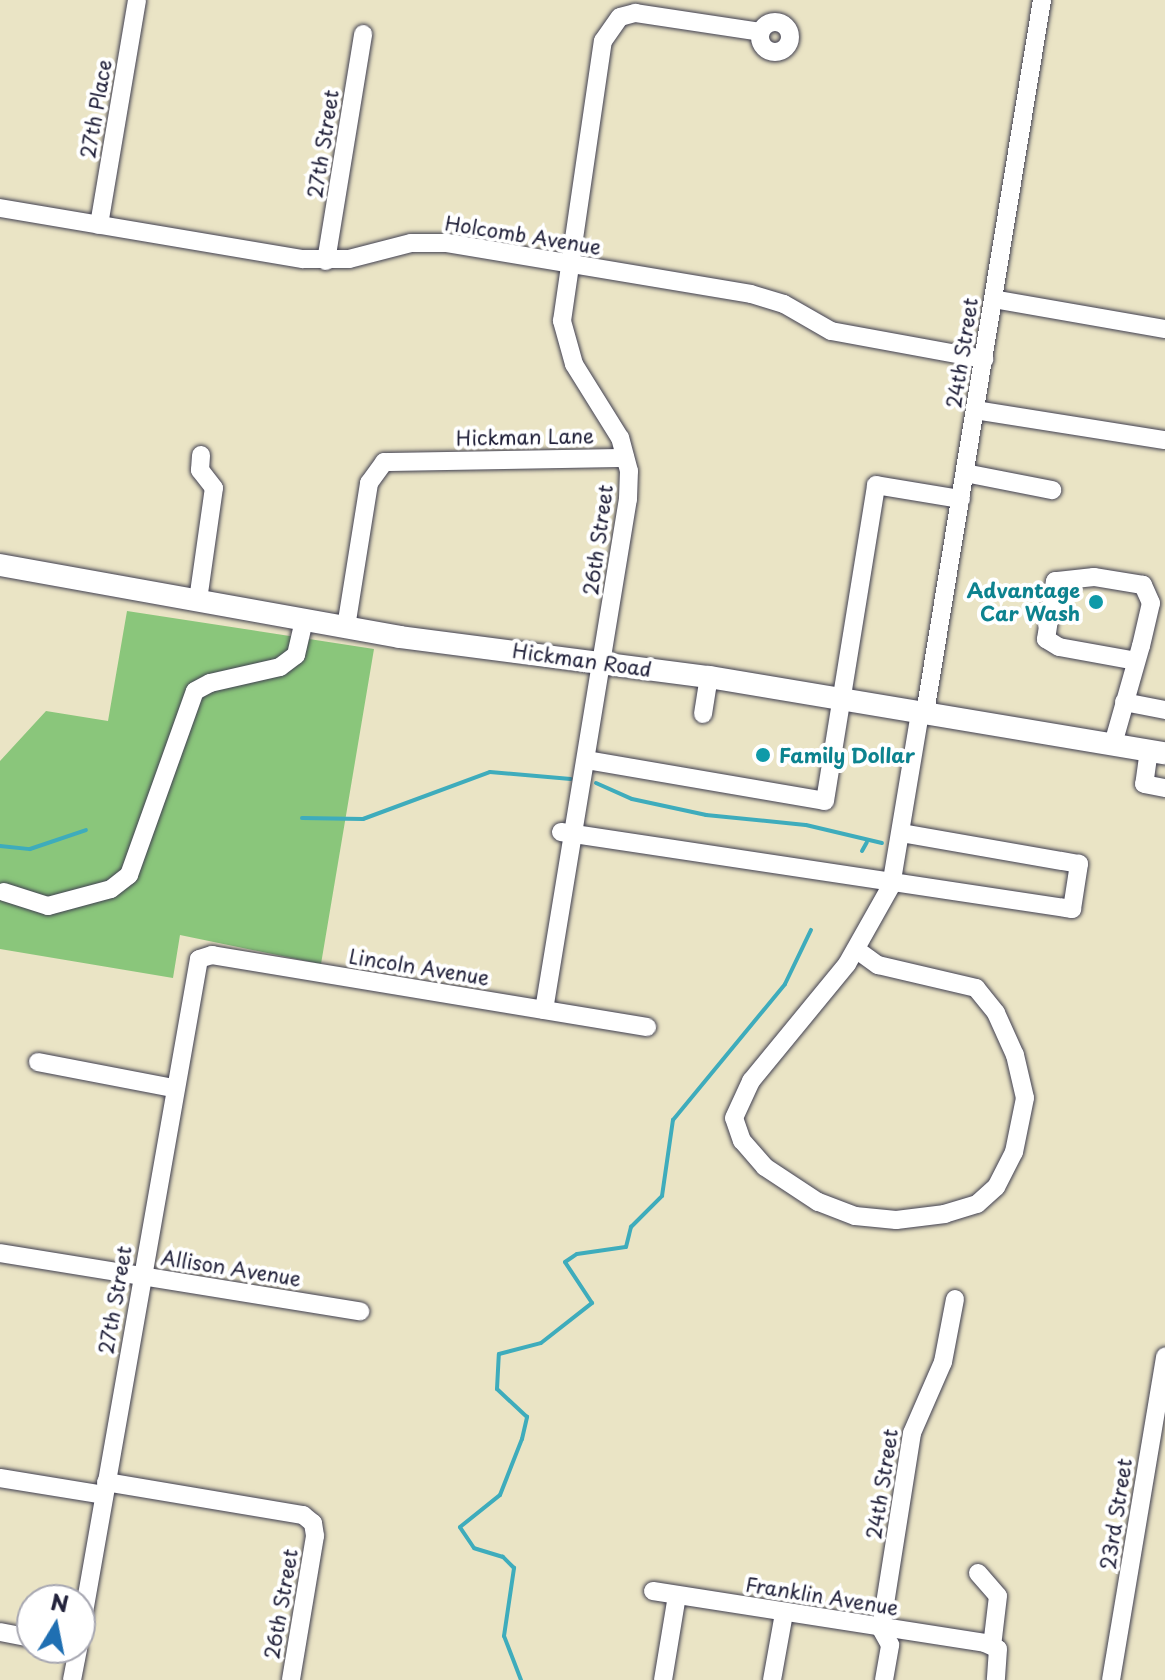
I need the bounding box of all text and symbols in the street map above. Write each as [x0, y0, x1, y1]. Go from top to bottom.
street label: 27th Place [75, 57, 117, 161]
street label: 27th Street [303, 88, 343, 200]
street label: Holcomb Avenue [443, 211, 603, 259]
street label: 24th Street [941, 296, 983, 410]
street label: Hickman Lane [456, 424, 594, 450]
street label: 26th Street [578, 483, 618, 597]
place label: Advantage Car Wash [967, 578, 1080, 625]
marker: Advantage Car Wash [1087, 593, 1105, 611]
street label: Hickman Road [511, 638, 653, 682]
place label: Family Dollar [779, 743, 917, 767]
marker: Family Dollar [754, 746, 772, 764]
street label: Lincoln Avenue [347, 944, 491, 990]
street label: 27th Street [94, 1244, 136, 1356]
street label: Allison Avenue [160, 1245, 302, 1291]
street label: 24th Street [861, 1427, 903, 1541]
street label: 23rd Street [1095, 1456, 1137, 1572]
street label: 26th Street [259, 1546, 303, 1662]
street label: Franklin Avenue [744, 1572, 900, 1620]
north arrow [16, 1584, 96, 1664]
text: N [48, 1584, 71, 1620]

